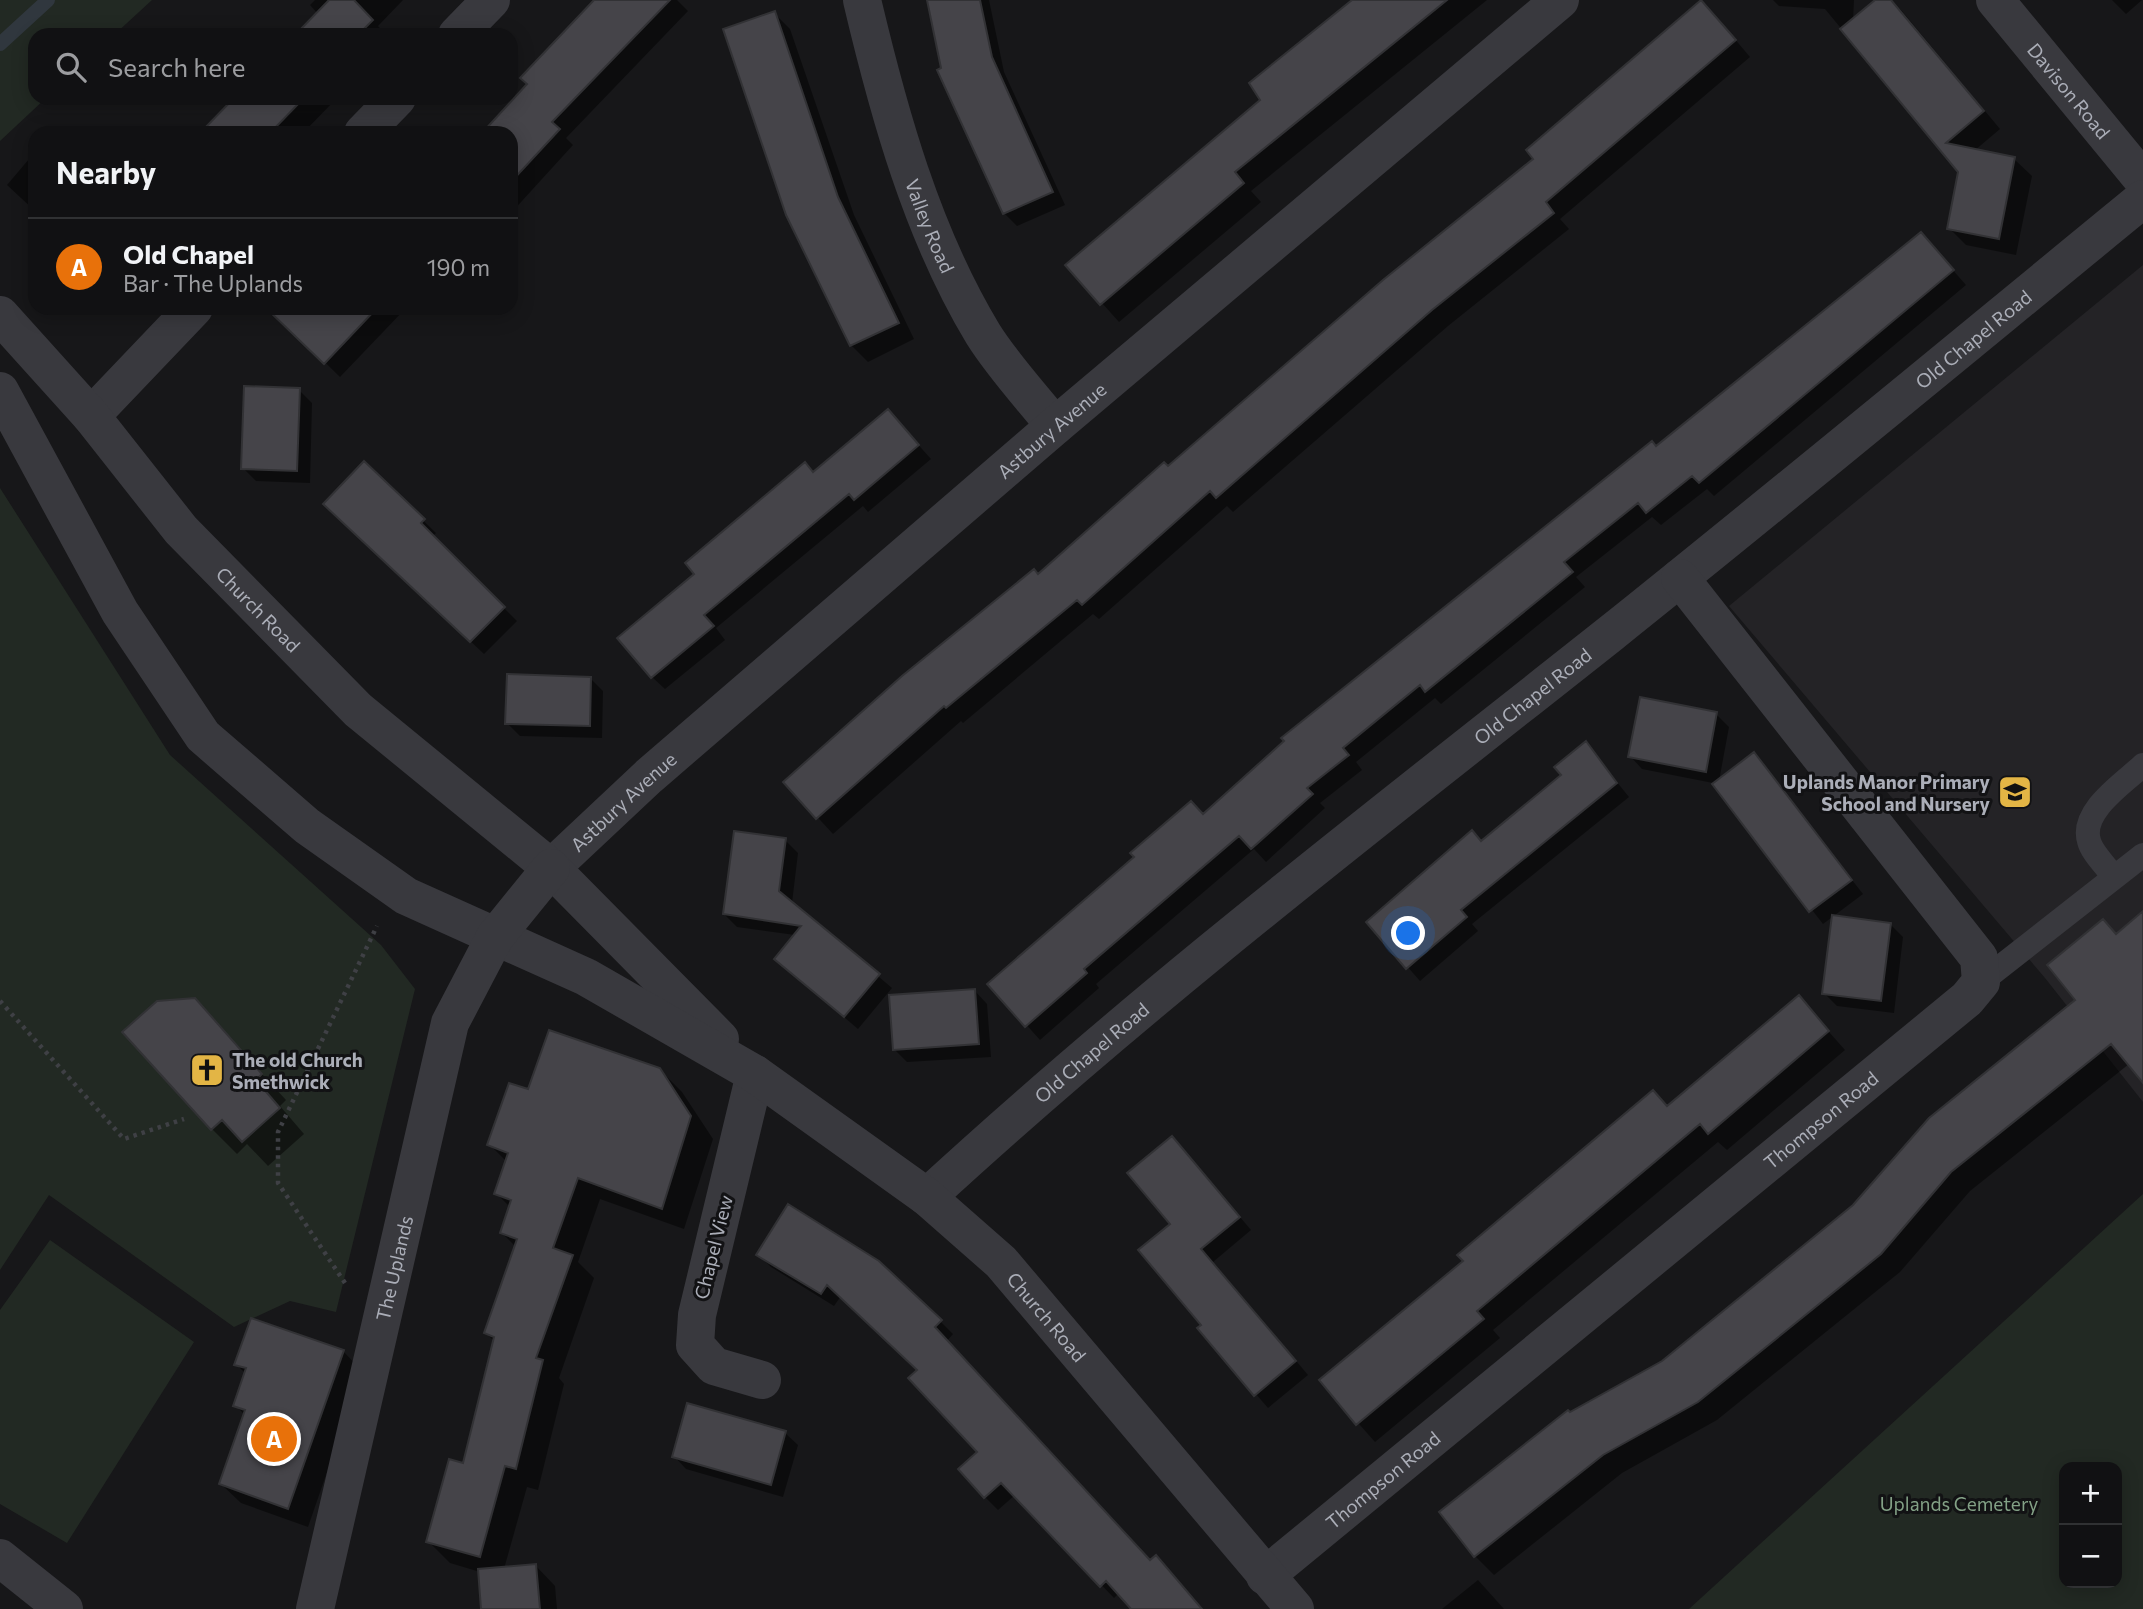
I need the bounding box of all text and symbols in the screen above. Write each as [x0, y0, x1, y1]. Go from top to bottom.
search box [28, 28, 518, 105]
street label: Davison Road [2023, 38, 2115, 143]
icon: search [52, 48, 90, 86]
text: Search here [108, 51, 246, 82]
text: Nearby [56, 153, 156, 190]
street label: Valley Road [901, 176, 960, 276]
text: Old Chapel [123, 238, 254, 269]
text: A [71, 253, 87, 281]
text: 190 m [427, 253, 490, 281]
text: Bar · The Uplands [123, 269, 303, 297]
street label: Old Chapel Road [1910, 284, 2035, 393]
street label: Astbury Avenue [992, 377, 1110, 483]
street label: Church Road [212, 562, 305, 656]
street label: Old Chapel Road [1469, 642, 1595, 749]
street label: Astbury Avenue [565, 747, 680, 856]
place label: Uplands Manor Primary School and Nursery [1783, 770, 1991, 815]
school or university icon: Uplands Manor Primary School and Nursery [1996, 773, 2034, 811]
your location [1391, 916, 1425, 950]
street label: Old Chapel Road [1029, 997, 1153, 1107]
place label: The old Church Smethwick [232, 1048, 363, 1093]
church icon: The old Church Smethwick [188, 1051, 226, 1089]
street label: Thompson Road [1759, 1066, 1882, 1173]
street label: Chapel View [689, 1193, 737, 1301]
street label: The Uplands [370, 1213, 417, 1323]
street label: Church Road [1003, 1267, 1091, 1366]
pin: A [251, 1413, 297, 1465]
street label: Thompson Road [1321, 1426, 1444, 1533]
map controls [2059, 1462, 2122, 1588]
button: + [2059, 1462, 2122, 1525]
park label: Uplands Cemetery [1880, 1492, 2038, 1515]
button: − [2059, 1525, 2122, 1588]

